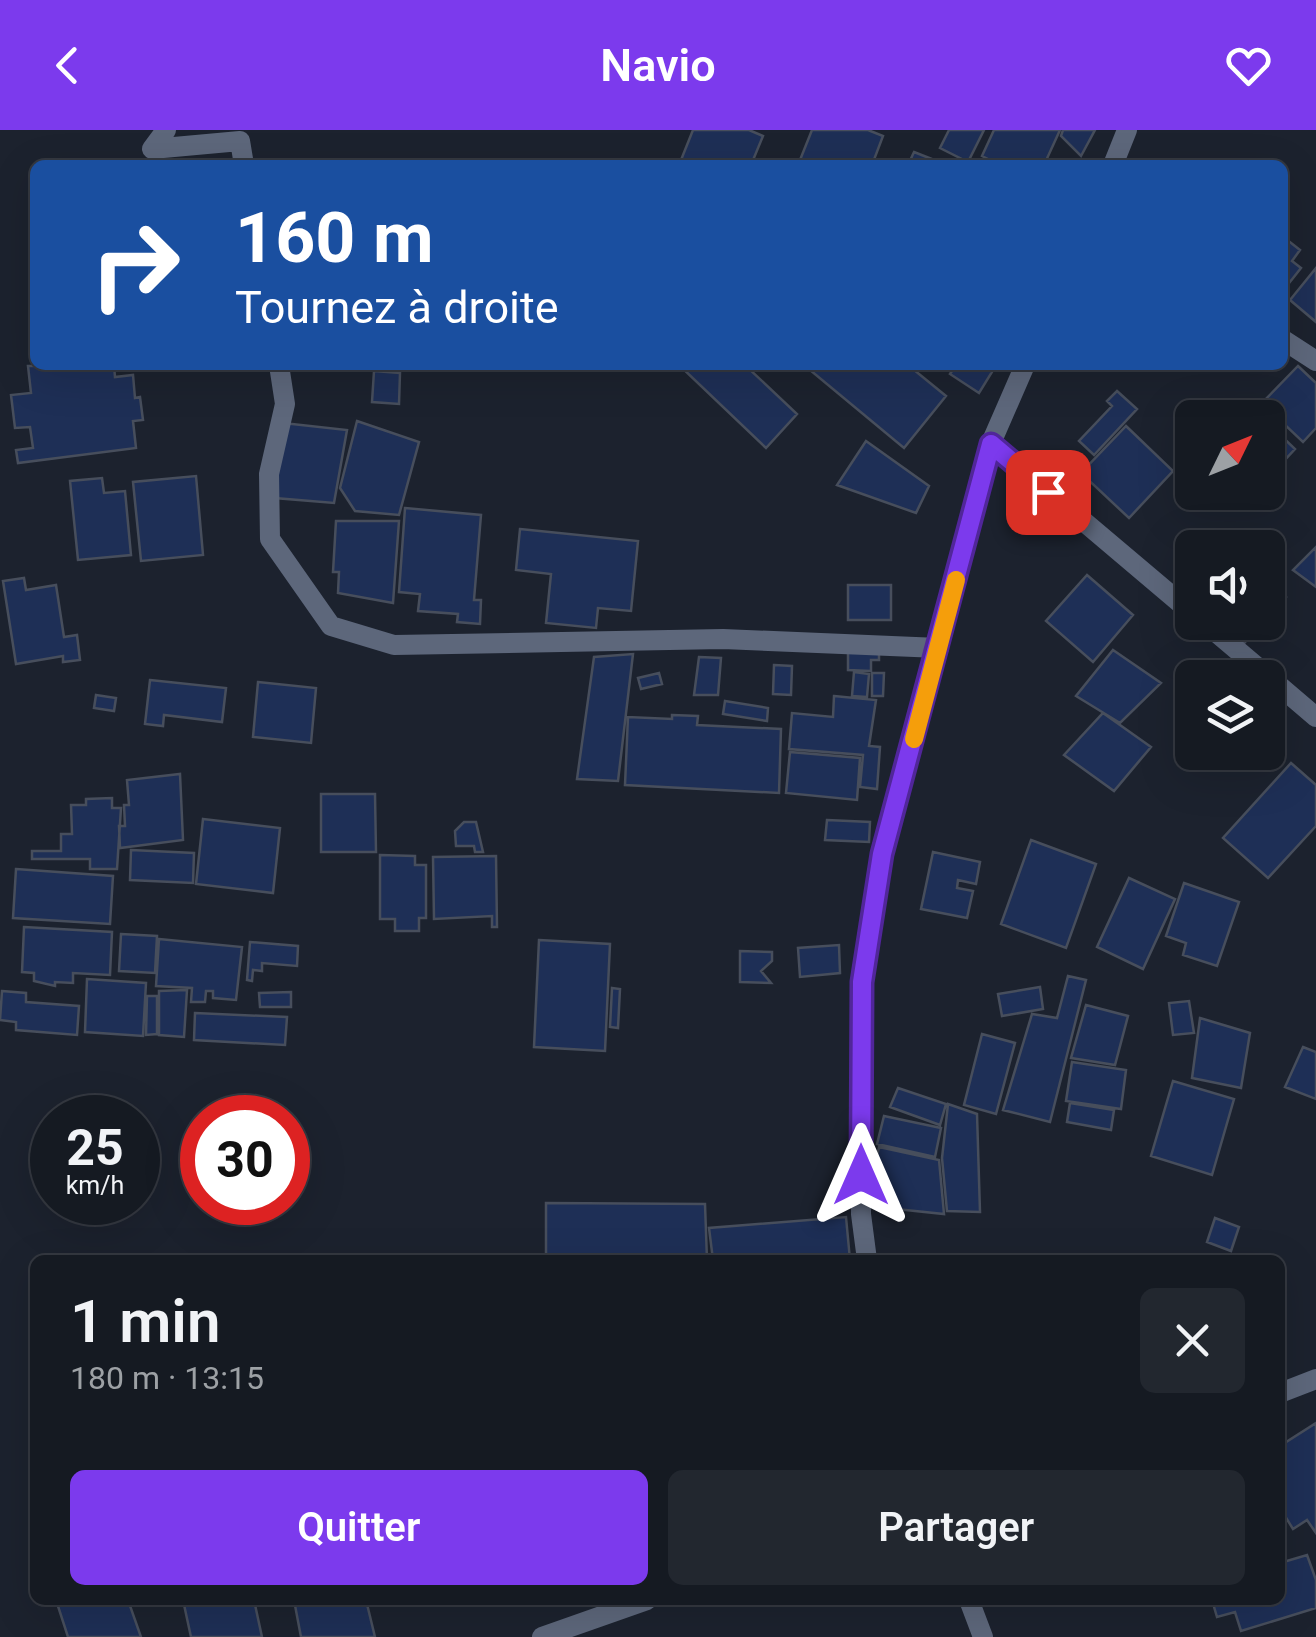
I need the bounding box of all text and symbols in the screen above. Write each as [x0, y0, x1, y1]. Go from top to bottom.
icon: back [40, 38, 95, 93]
icon: heart [1221, 38, 1276, 93]
text: Navio [600, 39, 716, 92]
text: 160 m [235, 197, 434, 279]
icon: right [70, 200, 200, 330]
text: Tournez à droite [235, 281, 559, 334]
north arrow [1175, 400, 1285, 510]
map controls [1175, 400, 1285, 770]
pin [1006, 450, 1091, 535]
icon: arrive [1021, 465, 1076, 520]
button: sound [1175, 530, 1285, 640]
button: layers [1175, 660, 1285, 770]
speed limit sign: 30 [180, 1095, 310, 1225]
text: 25 [66, 1119, 124, 1177]
position arrow [809, 1123, 913, 1227]
text: km/h [66, 1171, 124, 1200]
text: 1 min [70, 1286, 220, 1357]
button: close [1140, 1288, 1245, 1393]
text: 180 m · 13:15 [70, 1359, 264, 1397]
button: Quitter [70, 1470, 648, 1585]
button: Partager [668, 1470, 1245, 1585]

